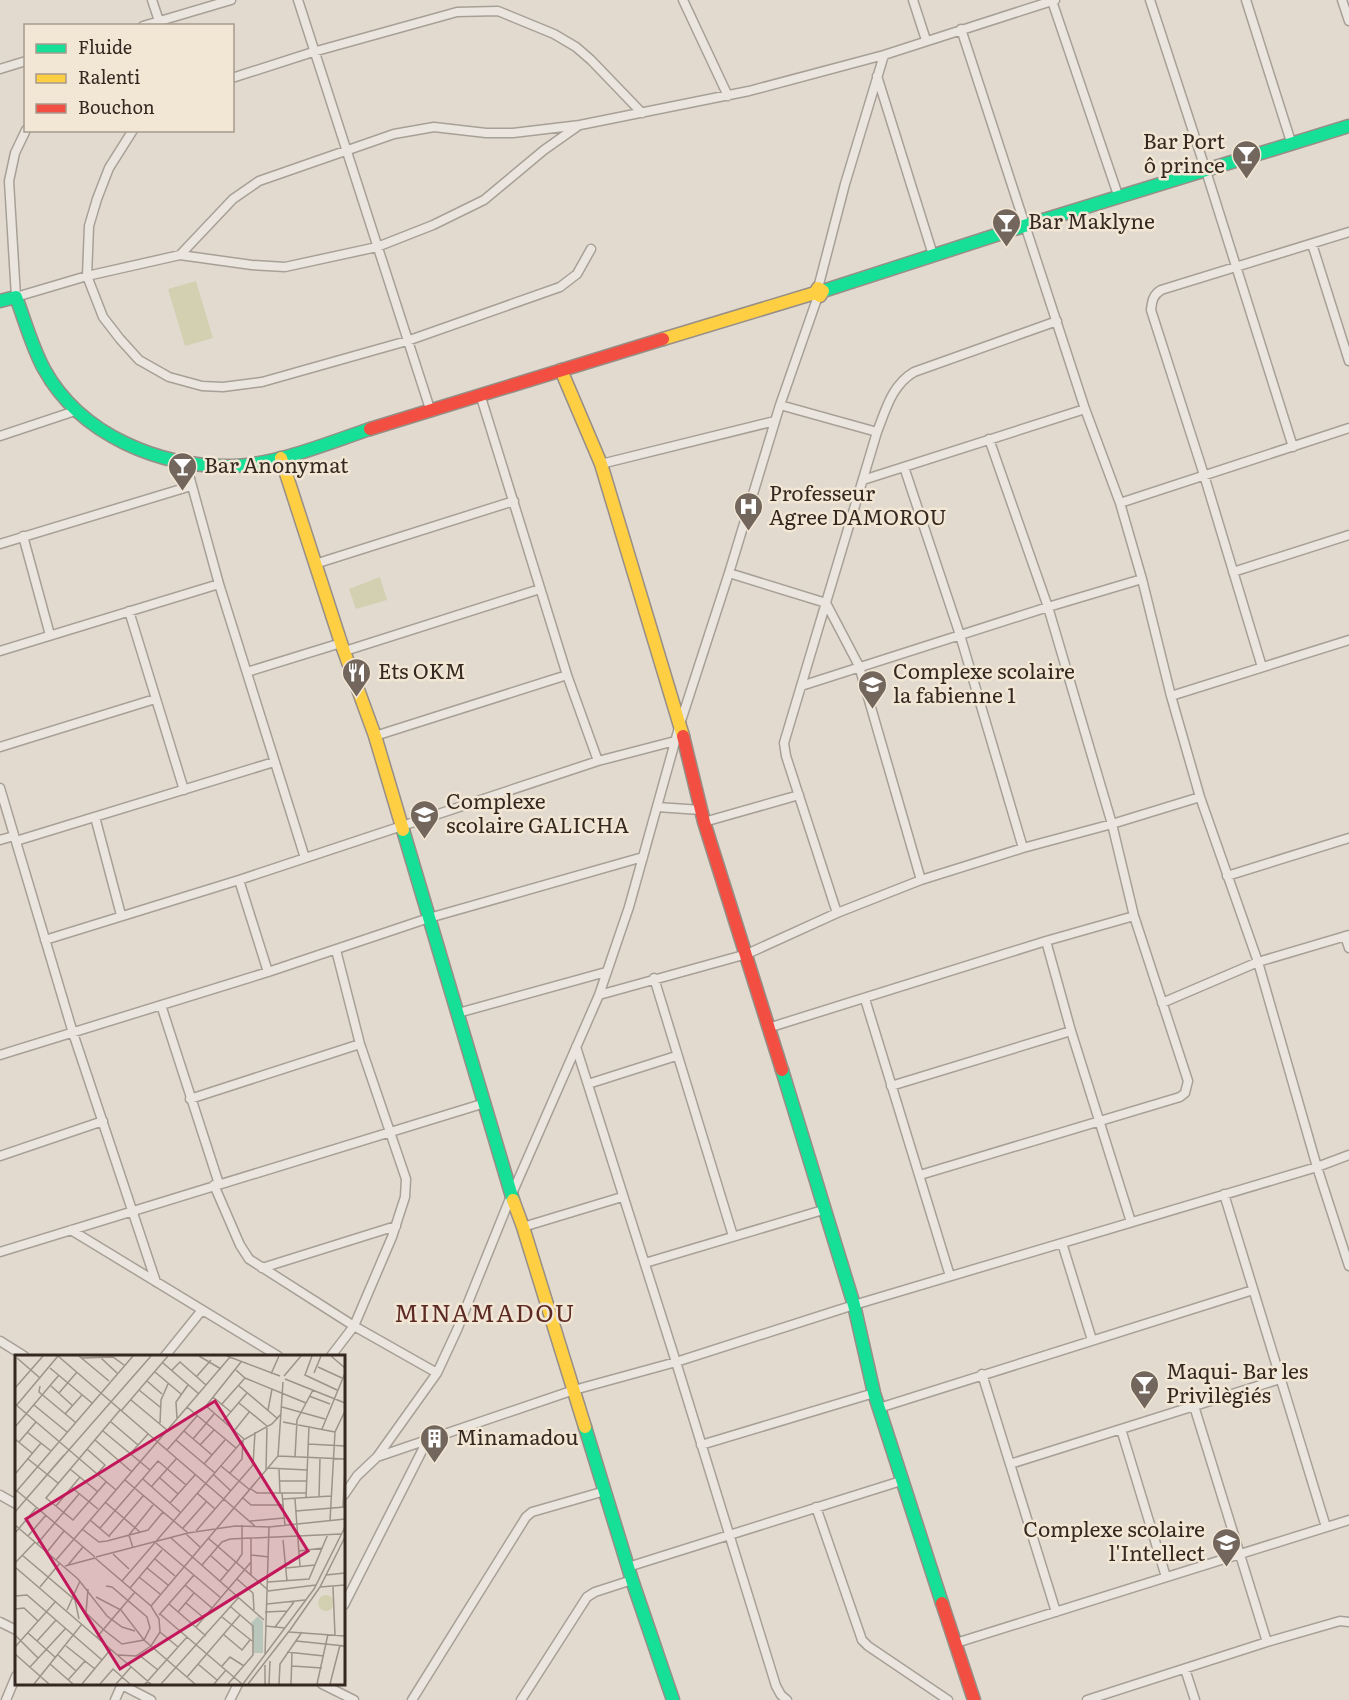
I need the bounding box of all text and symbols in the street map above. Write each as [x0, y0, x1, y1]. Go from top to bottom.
legend [24, 24, 234, 132]
text: Fluide [78, 33, 132, 60]
text: Ralenti [78, 63, 140, 90]
text: Bouchon [78, 93, 155, 120]
place label: Bar Port ô prince [1143, 124, 1226, 179]
bar icon: Bar Port ô prince [1230, 138, 1262, 180]
place label: Bar Maklyne [1028, 204, 1155, 235]
bar icon: Bar Maklyne [991, 206, 1023, 248]
place label: Bar Anonymat [204, 448, 349, 479]
bar icon: Bar Anonymat [167, 450, 199, 492]
place label: Professeur Agree DAMOROU [769, 476, 946, 531]
hospital icon: Professeur Agree DAMOROU [732, 490, 764, 532]
place label: Ets OKM [378, 654, 466, 685]
place label: Complexe scolaire la fabienne 1 [893, 654, 1075, 709]
restaurant icon: Ets OKM [341, 656, 373, 698]
school or university icon: Complexe scolaire la fabienne 1 [856, 668, 888, 710]
place label: Complexe scolaire GALICHA [446, 784, 629, 839]
school or university icon: Complexe scolaire GALICHA [409, 798, 441, 840]
district label: MINAMADOU [394, 1294, 576, 1329]
place label: Maqui- Bar les Privilègiés [1166, 1354, 1308, 1409]
inset map [15, 1355, 345, 1685]
bar icon: Maqui- Bar les Privilègiés [1129, 1368, 1161, 1410]
place label: Minamadou [456, 1420, 579, 1451]
building icon: Minamadou [419, 1422, 451, 1464]
place label: Complexe scolaire l'Intellect [1023, 1512, 1206, 1567]
school or university icon: Complexe scolaire l'Intellect [1210, 1526, 1242, 1568]

